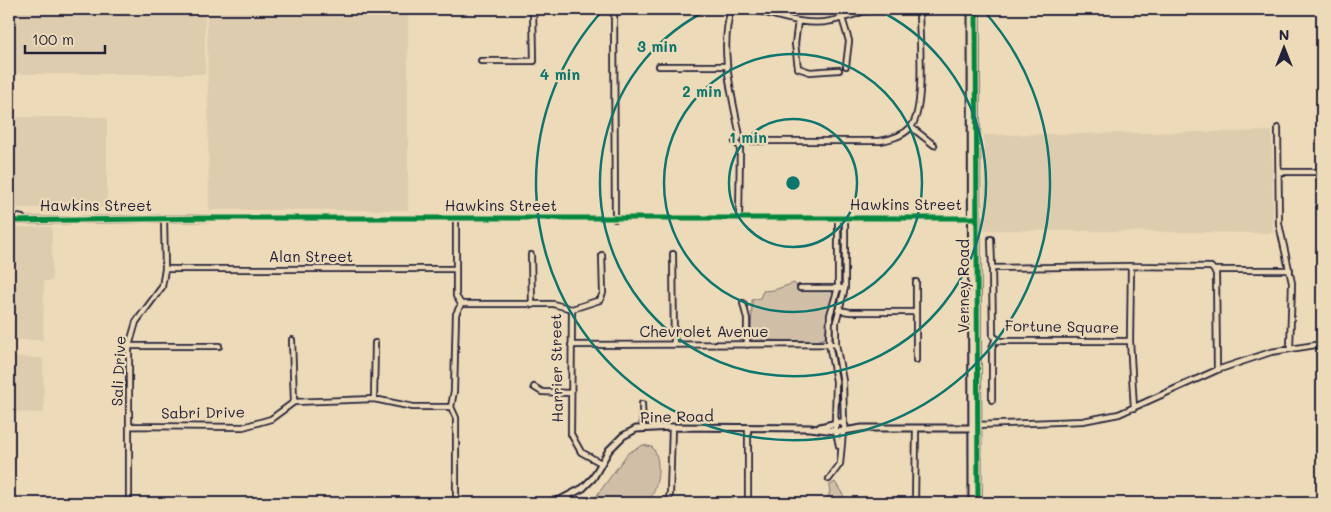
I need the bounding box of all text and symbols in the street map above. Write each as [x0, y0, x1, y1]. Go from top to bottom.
scale bar [25, 22, 105, 54]
north arrow [1258, 22, 1308, 72]
text: N [1279, 25, 1289, 44]
text: 100 m [32, 29, 74, 49]
text: 3 min [637, 36, 677, 56]
text: 4 min [540, 64, 580, 84]
text: 2 min [682, 81, 722, 101]
text: 1 min [729, 127, 767, 147]
centre of rings [784, 174, 802, 192]
street label: Hawkins Street [850, 194, 962, 214]
street label: Hawkins Street [40, 195, 152, 215]
street label: Hawkins Street [445, 195, 557, 215]
street label: Verney Road [953, 239, 973, 333]
street label: Alan Street [269, 246, 353, 266]
street label: Harrier Street [545, 313, 567, 423]
street label: Fortune Square [1005, 315, 1119, 337]
street label: Chevrolet Avenue [639, 321, 769, 341]
street label: Sali Drive [106, 335, 130, 407]
street label: Sabri Drive [161, 401, 245, 423]
street label: Pine Road [640, 405, 714, 427]

